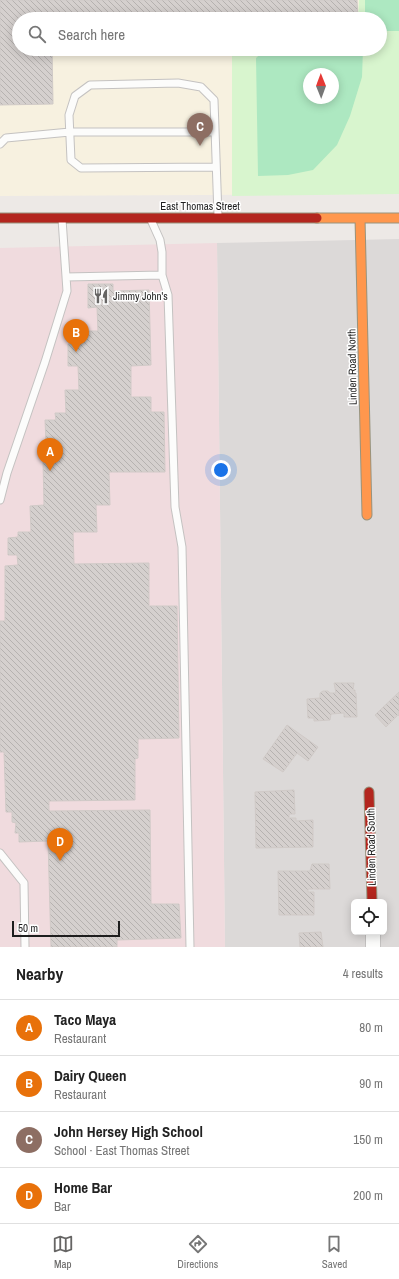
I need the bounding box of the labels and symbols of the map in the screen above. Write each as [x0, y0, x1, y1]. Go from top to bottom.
north arrow [303, 68, 339, 104]
pin: C [187, 113, 213, 146]
street label: East Thomas Street [160, 199, 240, 213]
restaurant icon: Jimmy John's [92, 287, 110, 305]
place label: Jimmy John's [113, 289, 168, 303]
pin: B [63, 319, 89, 352]
street label: Linden Road North [344, 329, 360, 405]
pin: A [37, 438, 63, 471]
your location [211, 460, 231, 480]
street label: Linden Road South [363, 808, 379, 886]
pin: D [47, 828, 73, 861]
scale bar [12, 919, 120, 938]

